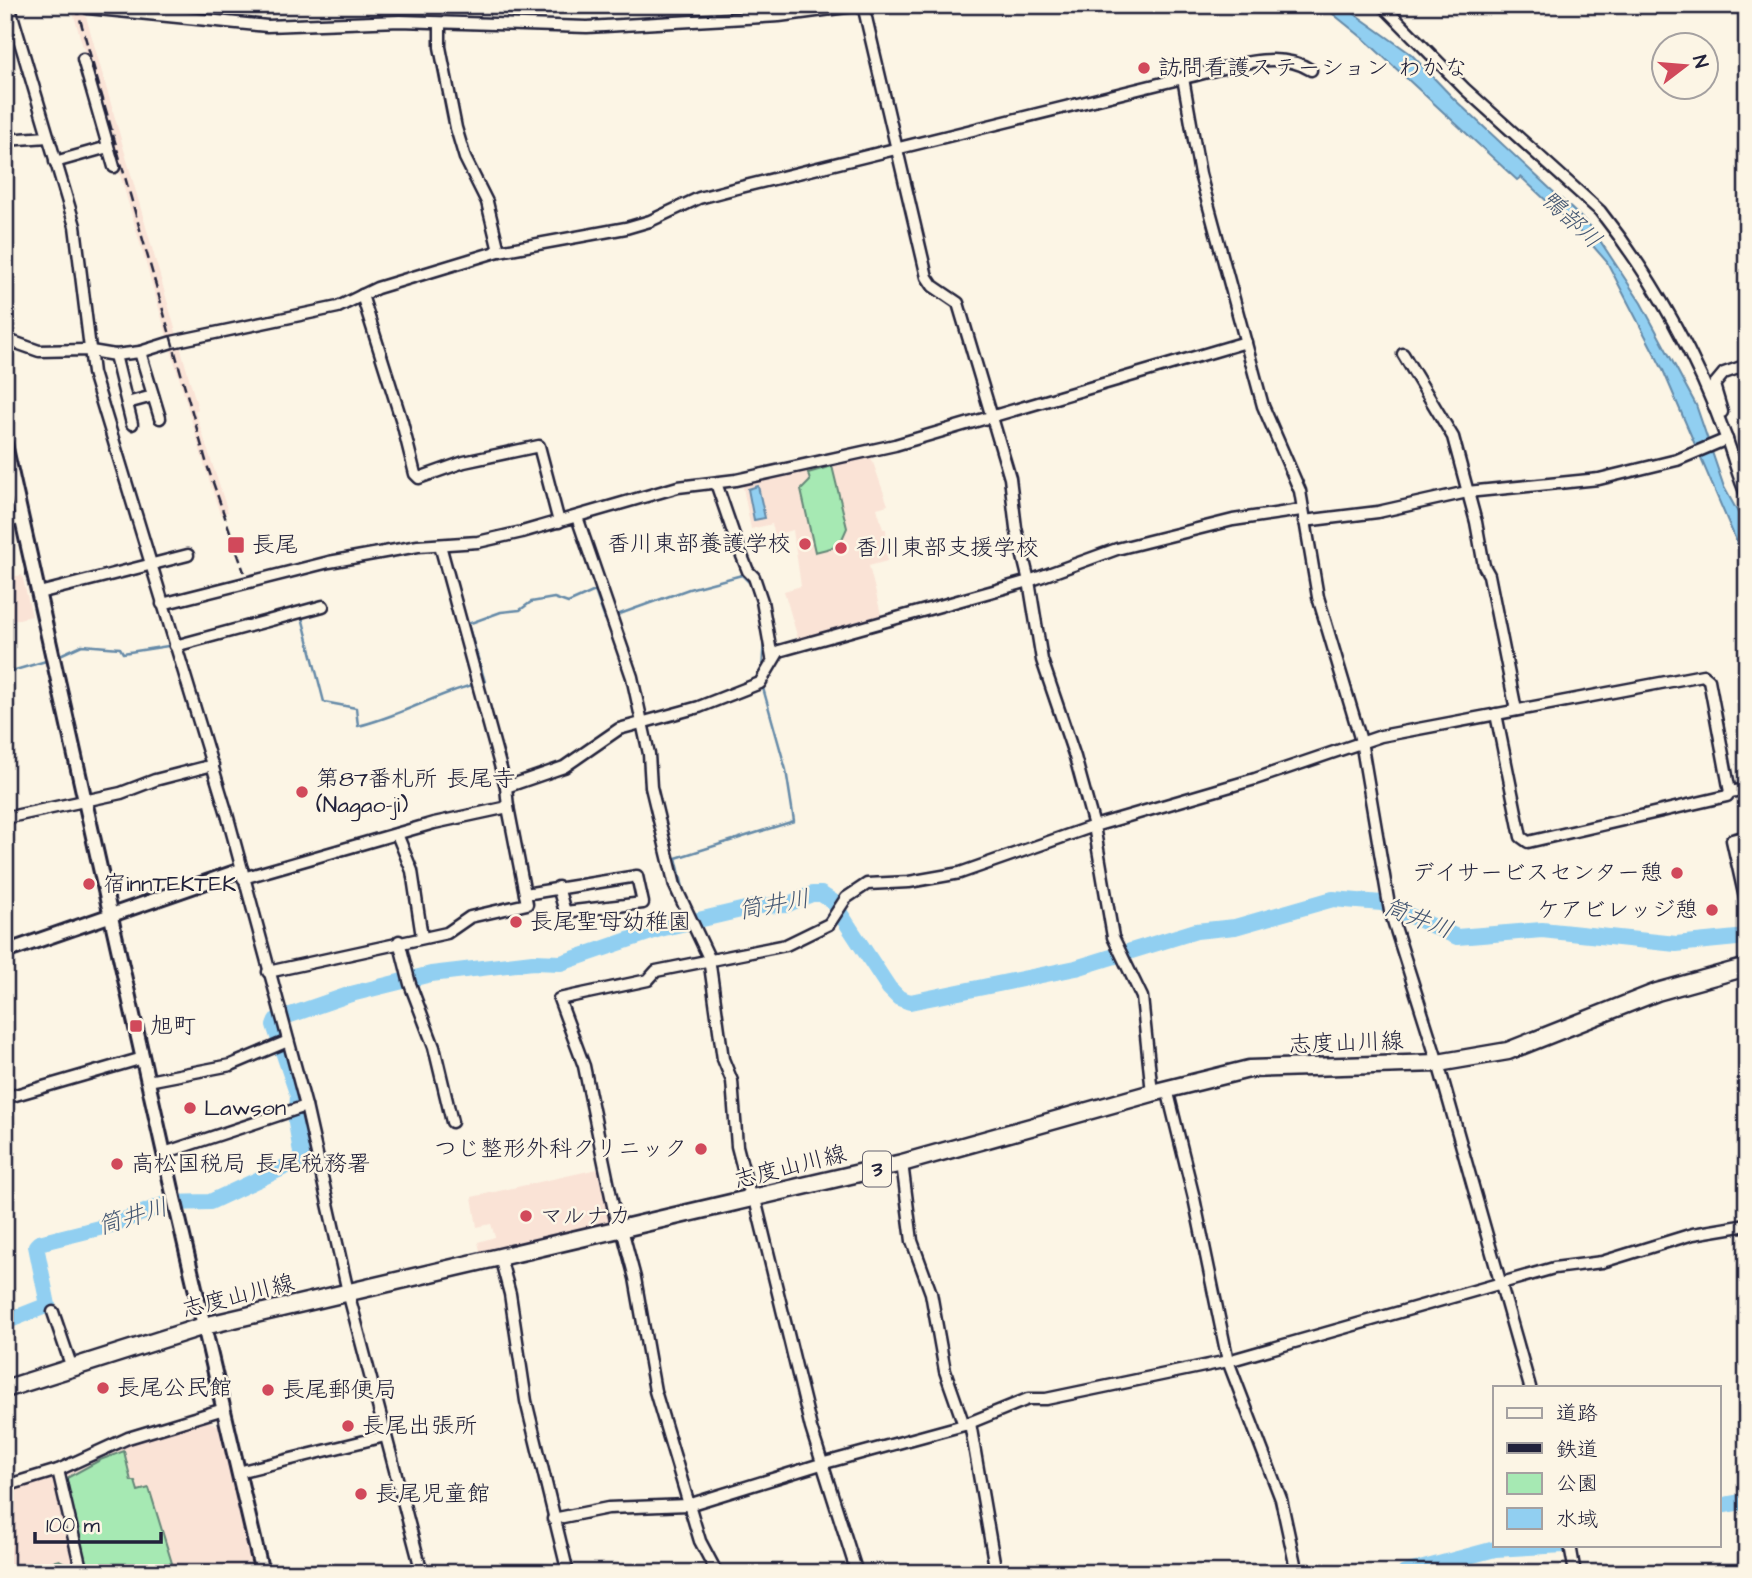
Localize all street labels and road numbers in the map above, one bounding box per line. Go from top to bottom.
street label: 志度山川線 [1288,1025,1404,1061]
street label: 志度山川線 [730,1138,850,1196]
road number: 3 [863,1152,891,1186]
street label: 志度山川線 [178,1267,298,1325]

